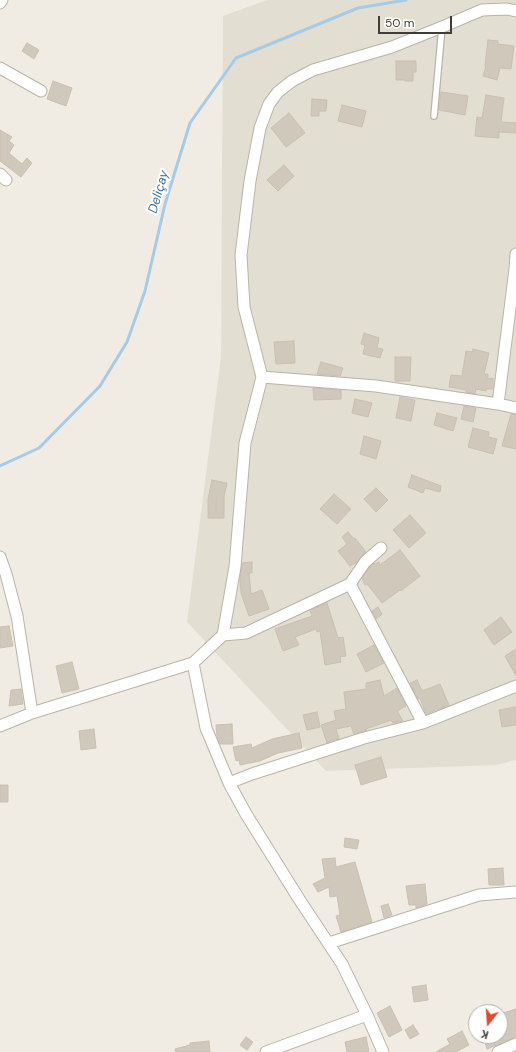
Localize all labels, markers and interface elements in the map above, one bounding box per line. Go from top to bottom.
scale bar [380,8,454,34]
text: 50 m [385,15,414,31]
water label: Deliçay [145,169,173,215]
north arrow [468,1004,508,1044]
text: K [479,1027,490,1042]

